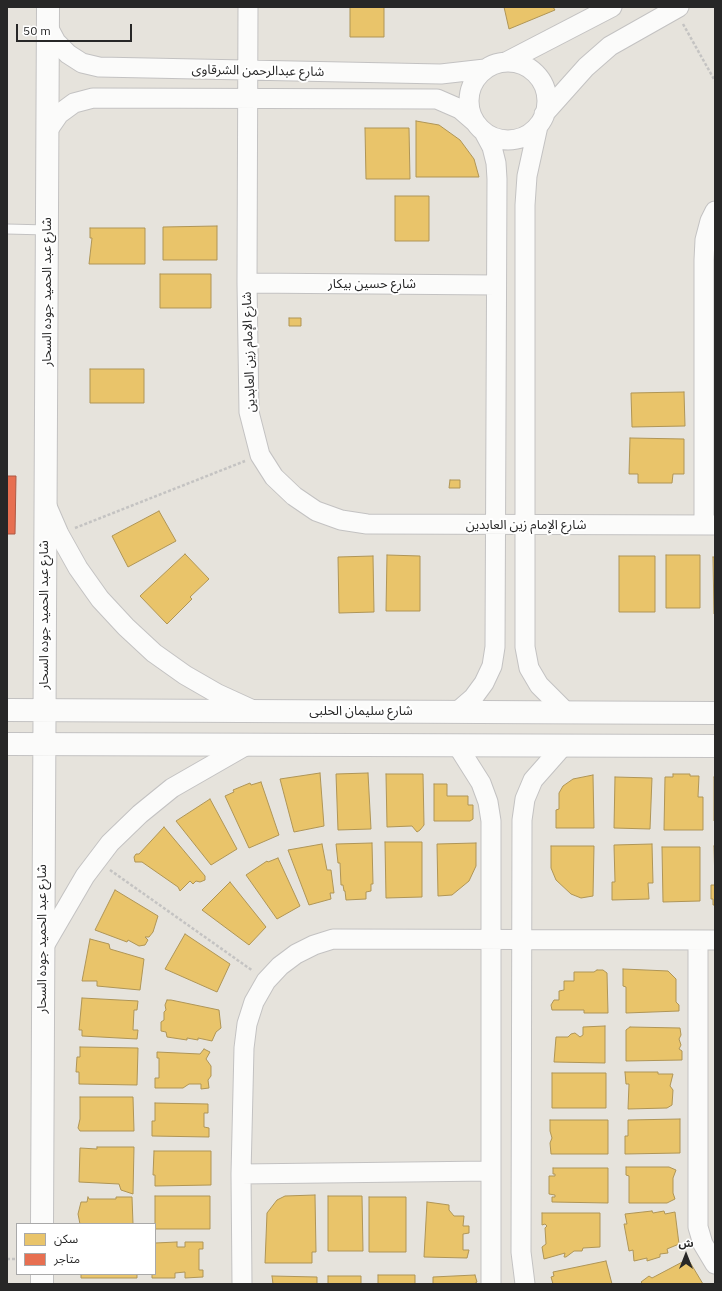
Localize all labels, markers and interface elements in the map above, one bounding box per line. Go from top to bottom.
scale bar [18,16,134,42]
text: 50 m [23,23,51,38]
street label: شارع عبدالرحمن الشرقاوى [192,62,324,80]
street label: شارع عبد الحميد جوده السحار [39,217,55,367]
street label: شارع حسين بيكار [328,276,416,292]
street label: شارع الإمام زين العابدين [239,291,259,413]
street label: شارع الإمام زين العابدين [466,517,586,533]
street label: شارع عبد الحميد جوده السحار [36,540,52,690]
street label: شارع سليمان الحلبى [309,703,413,719]
street label: شارع عبد الحميد جوده السحار [34,864,50,1014]
legend [16,1223,156,1275]
text: سكن [54,1231,78,1246]
north arrow [666,1235,706,1275]
text: ش [678,1236,694,1250]
text: متاجر [54,1251,80,1266]

